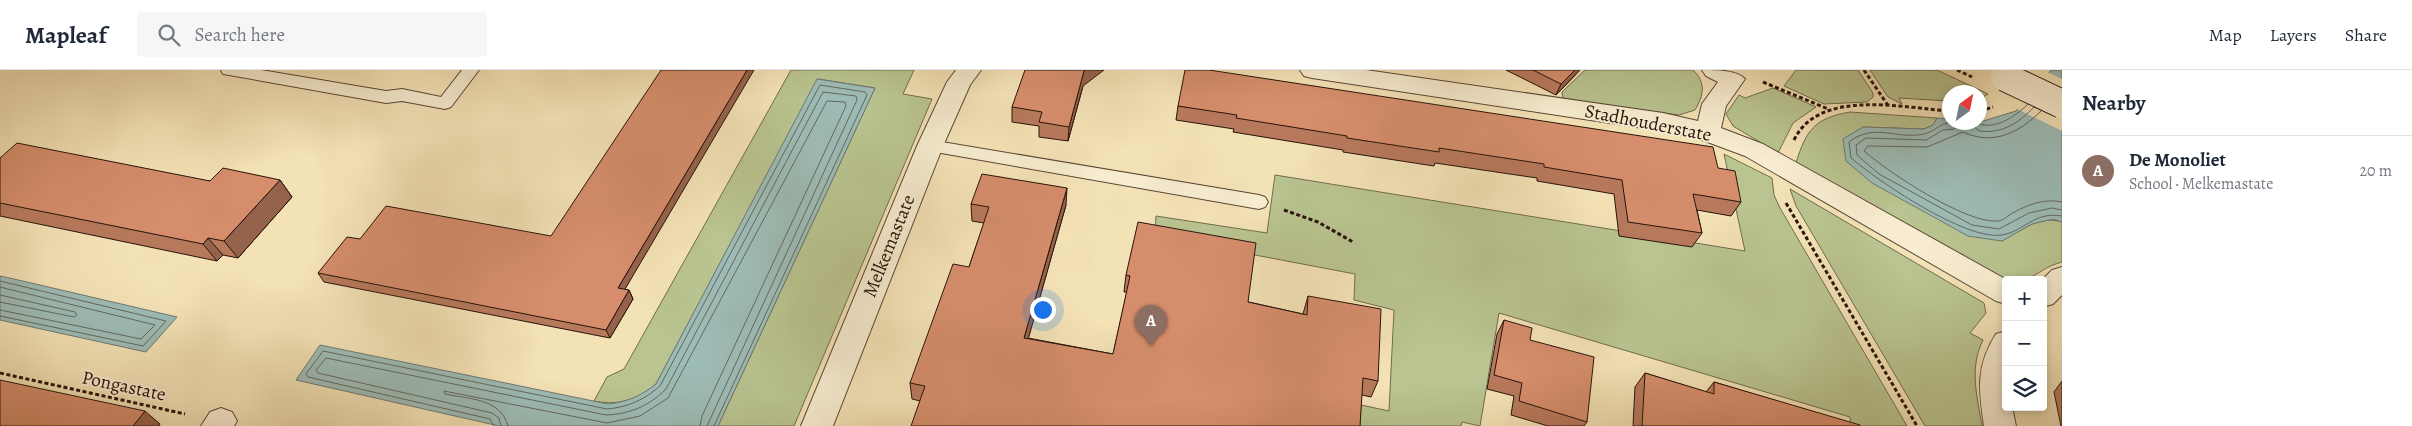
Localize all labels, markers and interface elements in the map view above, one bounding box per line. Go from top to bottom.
search box [137,12,487,57]
text: Mapleaf [25,19,107,51]
icon: search [155,21,183,49]
text: Search here [195,22,285,48]
text: Map [2209,23,2242,47]
text: Layers [2270,23,2317,47]
text: Share [2345,23,2387,47]
north arrow [1942,85,1987,130]
text: Nearby [2082,89,2145,117]
street label: Stadhouderstate [1582,98,1714,148]
text: De Monoliet [2129,147,2226,173]
text: A [2093,160,2103,182]
text: 20 m [2359,160,2392,182]
text: School · Melkemastate [2129,173,2273,195]
street label: Melkemastate [857,191,921,301]
map controls [2002,276,2047,411]
button: + [2002,276,2047,321]
your location [1030,297,1056,323]
pin: A [1135,305,1167,346]
button: − [2002,321,2047,366]
street label: Pongastate [80,364,168,408]
button: layers [2002,366,2047,411]

